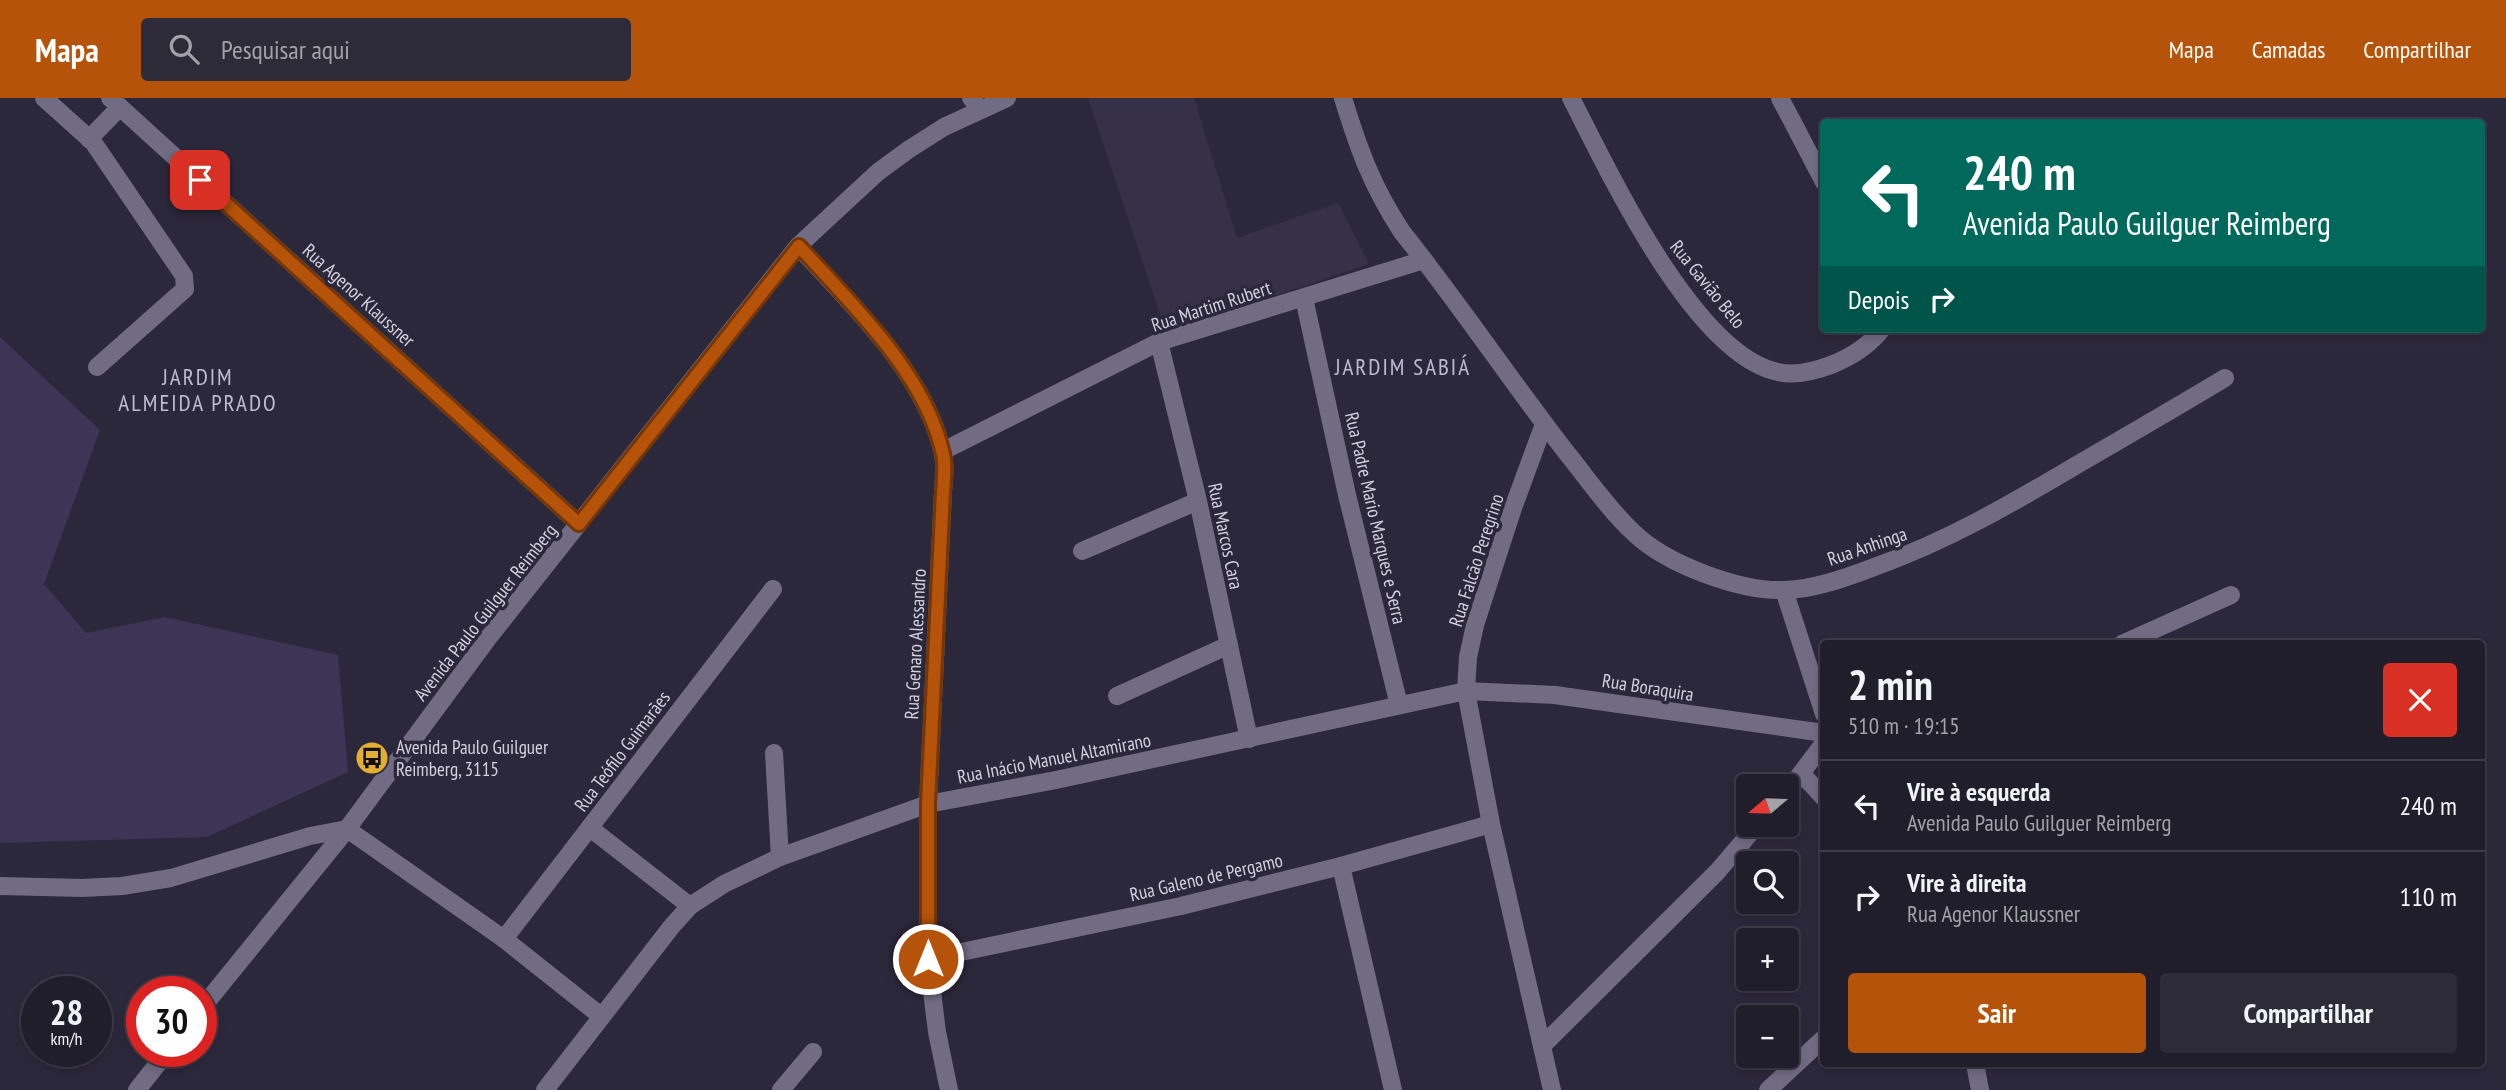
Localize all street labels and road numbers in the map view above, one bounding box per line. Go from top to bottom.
street label: Rua Gavião Belo [1665,235,1751,333]
street label: Rua Agenor Klaussner [298,238,421,352]
street label: Rua Martim Rubert [1148,275,1275,337]
street label: Rua Padre Mario Marques e Serra [1340,410,1412,626]
street label: Rua Marcos Cara [1203,481,1249,591]
street label: Rua Falcão Peregrino [1443,491,1509,629]
street label: Avenida Paulo Guilguer Reimberg [408,519,562,705]
street label: Rua Anhinga [1824,521,1910,571]
street label: Rua Genaro Alessandro [899,568,931,720]
street label: Rua Boraquira [1601,668,1695,706]
street label: Rua Teófilo Guimarães [569,686,675,816]
street label: Rua Inácio Manuel Altamirano [955,727,1153,789]
street label: Rua Galeno de Pergamo [1127,848,1285,906]

